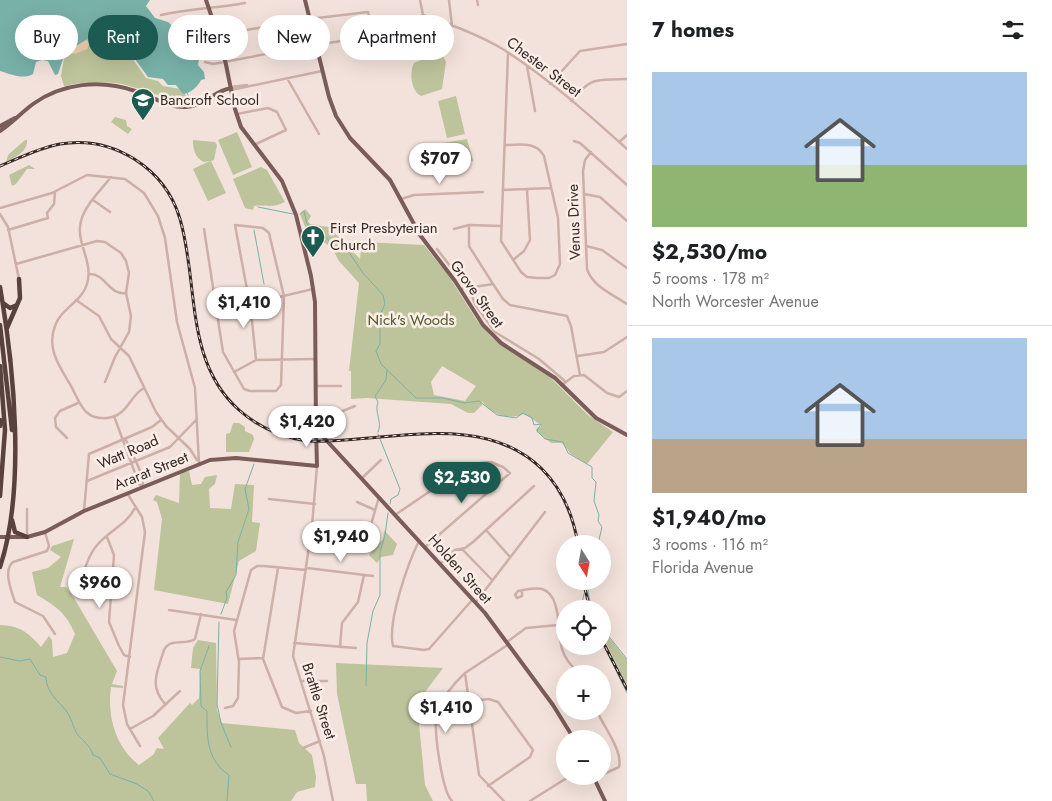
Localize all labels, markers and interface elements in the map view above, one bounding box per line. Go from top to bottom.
chip: Buy [15,15,78,60]
chip: Rent [88,15,158,60]
chip: Filters [168,15,248,60]
chip: New [258,15,330,60]
chip: Apartment [340,15,454,60]
text: 7 homes [652,15,734,45]
icon: filters [999,16,1027,44]
street label: Chester Street [502,32,586,103]
school or university icon: Bancroft School [130,87,156,121]
place label: Bancroft School [160,89,259,111]
icon: home [795,105,885,195]
pin: $707 [410,142,470,185]
text: $707 [420,147,460,170]
street label: Venus Drive [562,183,586,260]
place label: First Presbyterian Church [330,217,438,256]
church icon: First Presbyterian Church [300,224,326,258]
text: $2,530/mo [652,237,767,267]
street label: Grove Street [445,256,509,333]
text: 5 rooms · 178 m² [652,267,769,290]
pin: $1,410 [203,286,285,329]
text: North Worcester Avenue [652,290,819,313]
text: $1,410 [217,291,271,314]
park label: Nick's Woods [367,309,455,331]
icon: home [795,370,885,460]
pin: $1,420 [266,406,348,448]
text: $1,420 [279,410,335,433]
street label: Watt Road [94,429,162,475]
street label: Ararat Street [110,446,192,496]
pin: $2,530 [421,462,503,504]
text: $2,530 [434,466,490,489]
text: $1,940/mo [652,503,766,533]
pin: $1,940 [300,520,382,563]
text: $1,940 [313,525,369,548]
street label: Holden Street [423,529,497,609]
text: 3 rooms · 116 m² [652,533,768,556]
north arrow [556,535,611,590]
map controls [556,535,611,785]
text: Florida Avenue [652,556,754,579]
pin: $960 [70,566,130,609]
text: $960 [79,571,121,594]
button: locate [556,600,611,655]
street label: Brattle Street [296,660,342,743]
button: + [556,665,611,720]
pin: $1,410 [405,692,487,734]
text: $1,410 [419,696,473,719]
button: − [556,730,611,785]

